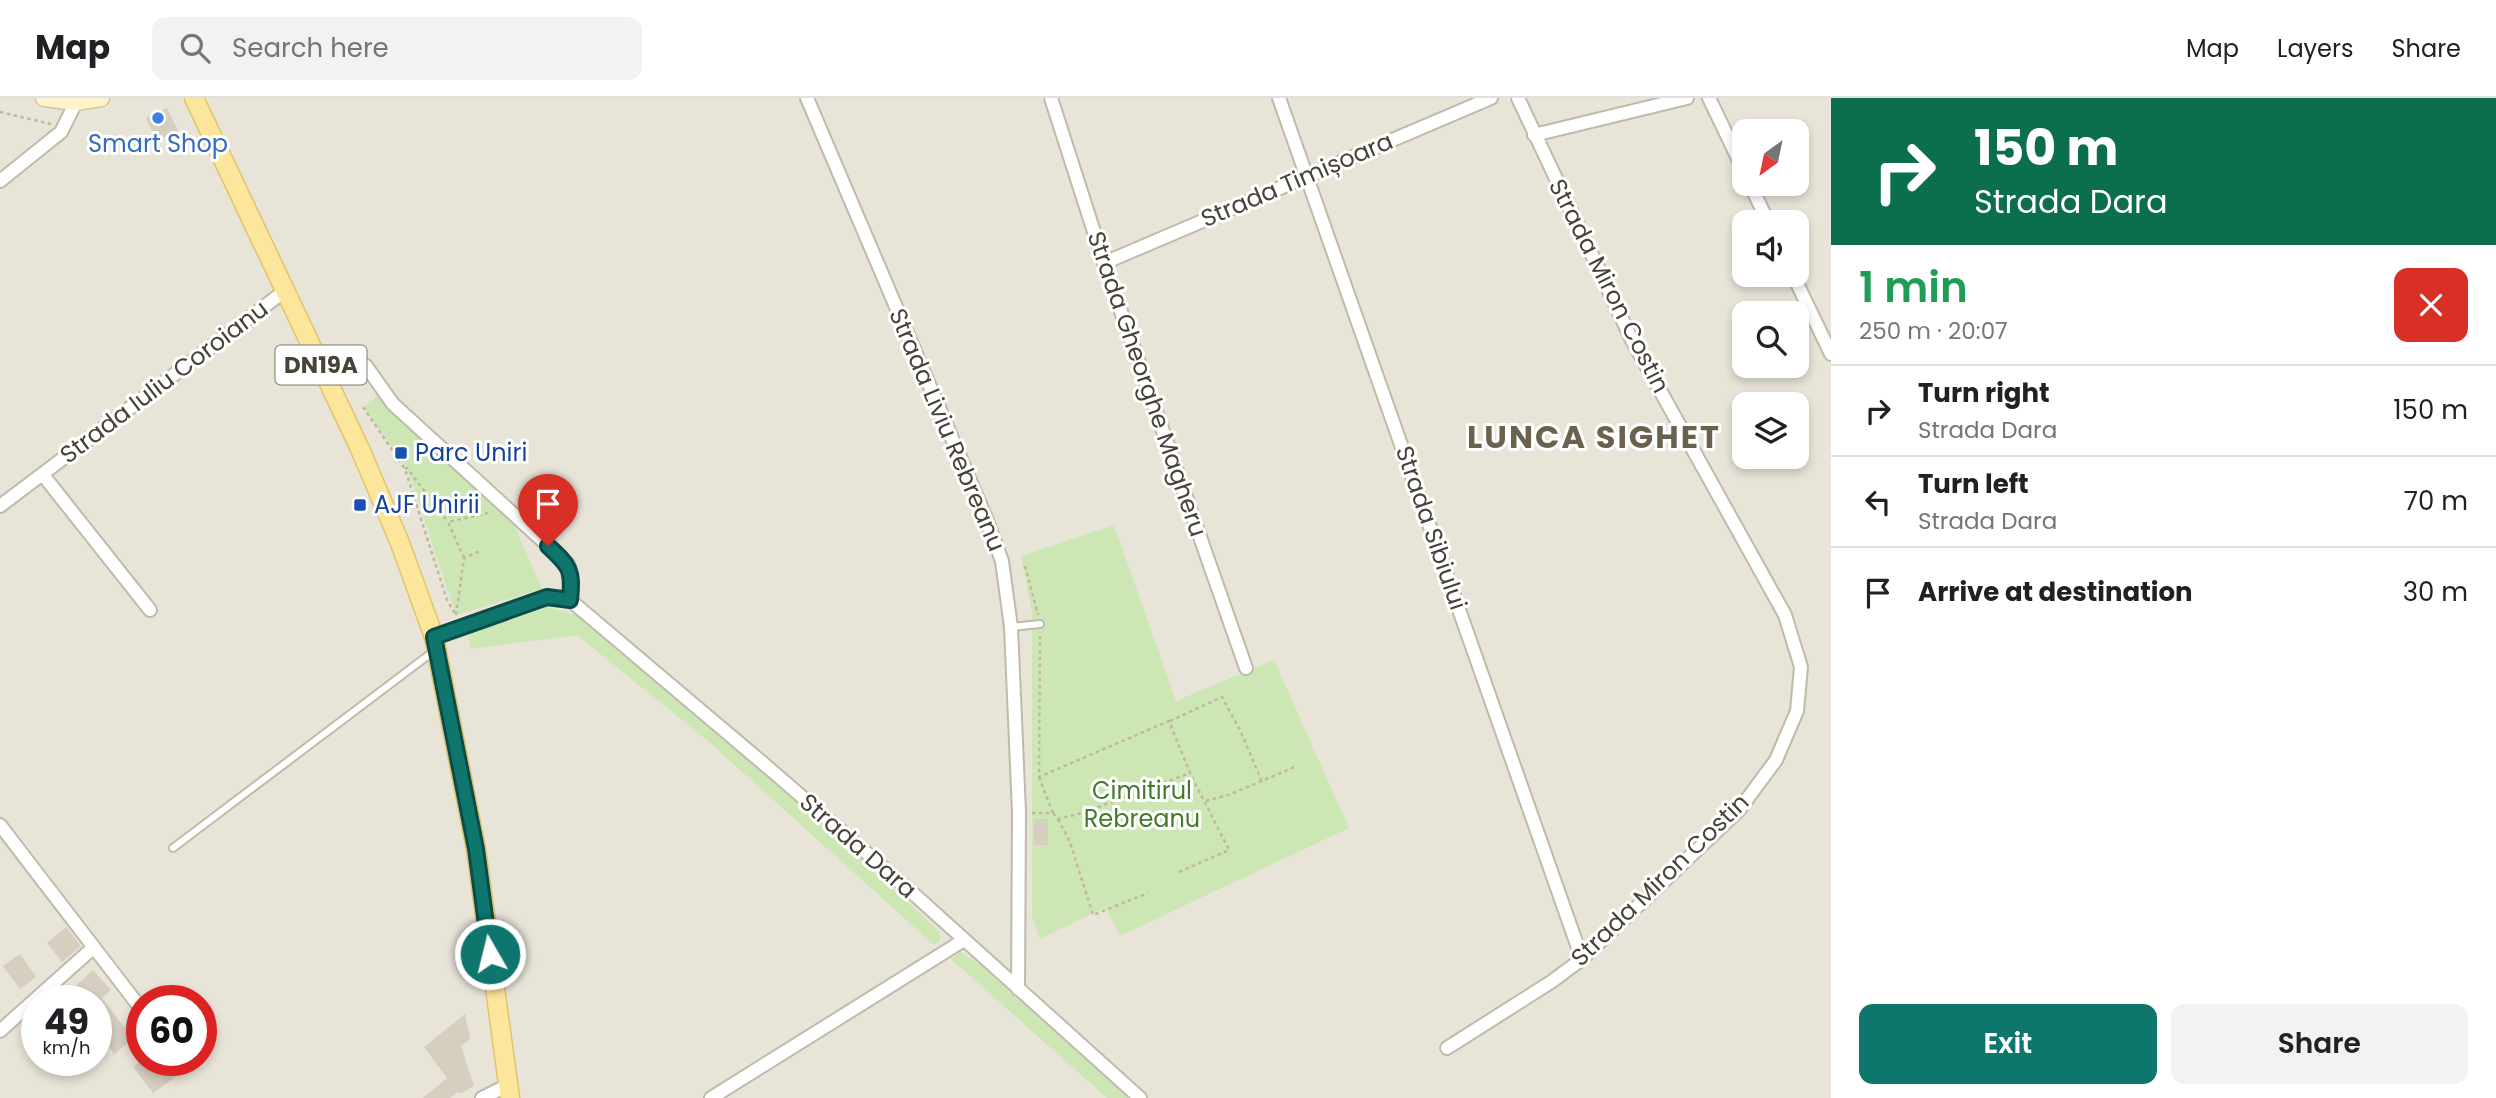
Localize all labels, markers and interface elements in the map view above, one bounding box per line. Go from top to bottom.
search box [152,17,642,80]
text: Map [35,24,110,71]
icon: search [176,29,214,67]
text: Search here [232,30,389,66]
text: Map [2186,32,2239,65]
text: Layers [2277,32,2353,65]
text: Share [2391,32,2461,65]
marker: Smart Shop [150,110,166,126]
text: 150 m [1974,114,2119,182]
north arrow [1732,119,1810,196]
map controls [1732,119,1809,469]
street label: Strada Timișoara [1196,124,1398,235]
icon: right [1859,126,1950,217]
place label: Smart Shop [88,127,228,160]
street label: Strada Miron Costin [1541,173,1678,398]
text: Strada Dara [1974,179,2168,224]
button: sound [1732,210,1809,287]
street label: Strada Gheorghe Magheru [1080,227,1215,541]
text: 1 min [1859,258,1968,317]
button: close [2394,268,2468,342]
street label: Strada Iuliu Coroianu [53,292,275,471]
button: search [1732,301,1809,378]
street label: Strada Liviu Rebreanu [881,303,1014,556]
text: 250 m · 20:07 [1859,315,2008,347]
road number: DN19A [276,346,366,384]
text: Turn right [1918,375,2050,411]
button: layers [1732,392,1809,469]
icon: right [1859,392,1897,430]
text: 150 m [2393,392,2468,428]
district label: LUNCA SIGHET [1467,414,1721,459]
text: Strada Dara [1918,414,2057,446]
place label: Parc Uniri [415,436,527,469]
street label: Strada Sibiului [1388,441,1475,614]
marker: Parc Uniri [393,445,409,461]
text: Turn left [1918,466,2029,502]
pin [518,474,578,546]
icon: left [1859,483,1897,521]
text: 70 m [2404,483,2468,519]
icon: arrive [529,485,567,523]
place label: AJF Unirii [374,488,480,521]
marker: AJF Unirii [352,497,368,513]
text: Strada Dara [1918,505,2057,537]
icon: arrive [1859,574,1897,612]
text: Arrive at destination [1918,574,2193,610]
text: 30 m [2403,574,2468,610]
park label: Cimitirul Rebreanu [1084,774,1200,835]
street label: Strada Dara [793,786,924,906]
street label: Strada Miron Costin [1563,786,1756,973]
position arrow [453,917,527,991]
speed limit sign: 60 [126,985,217,1076]
text: 49 [44,997,89,1046]
button: Exit [1859,1004,2157,1084]
button: Share [2171,1004,2468,1084]
text: km/h [43,1035,90,1060]

